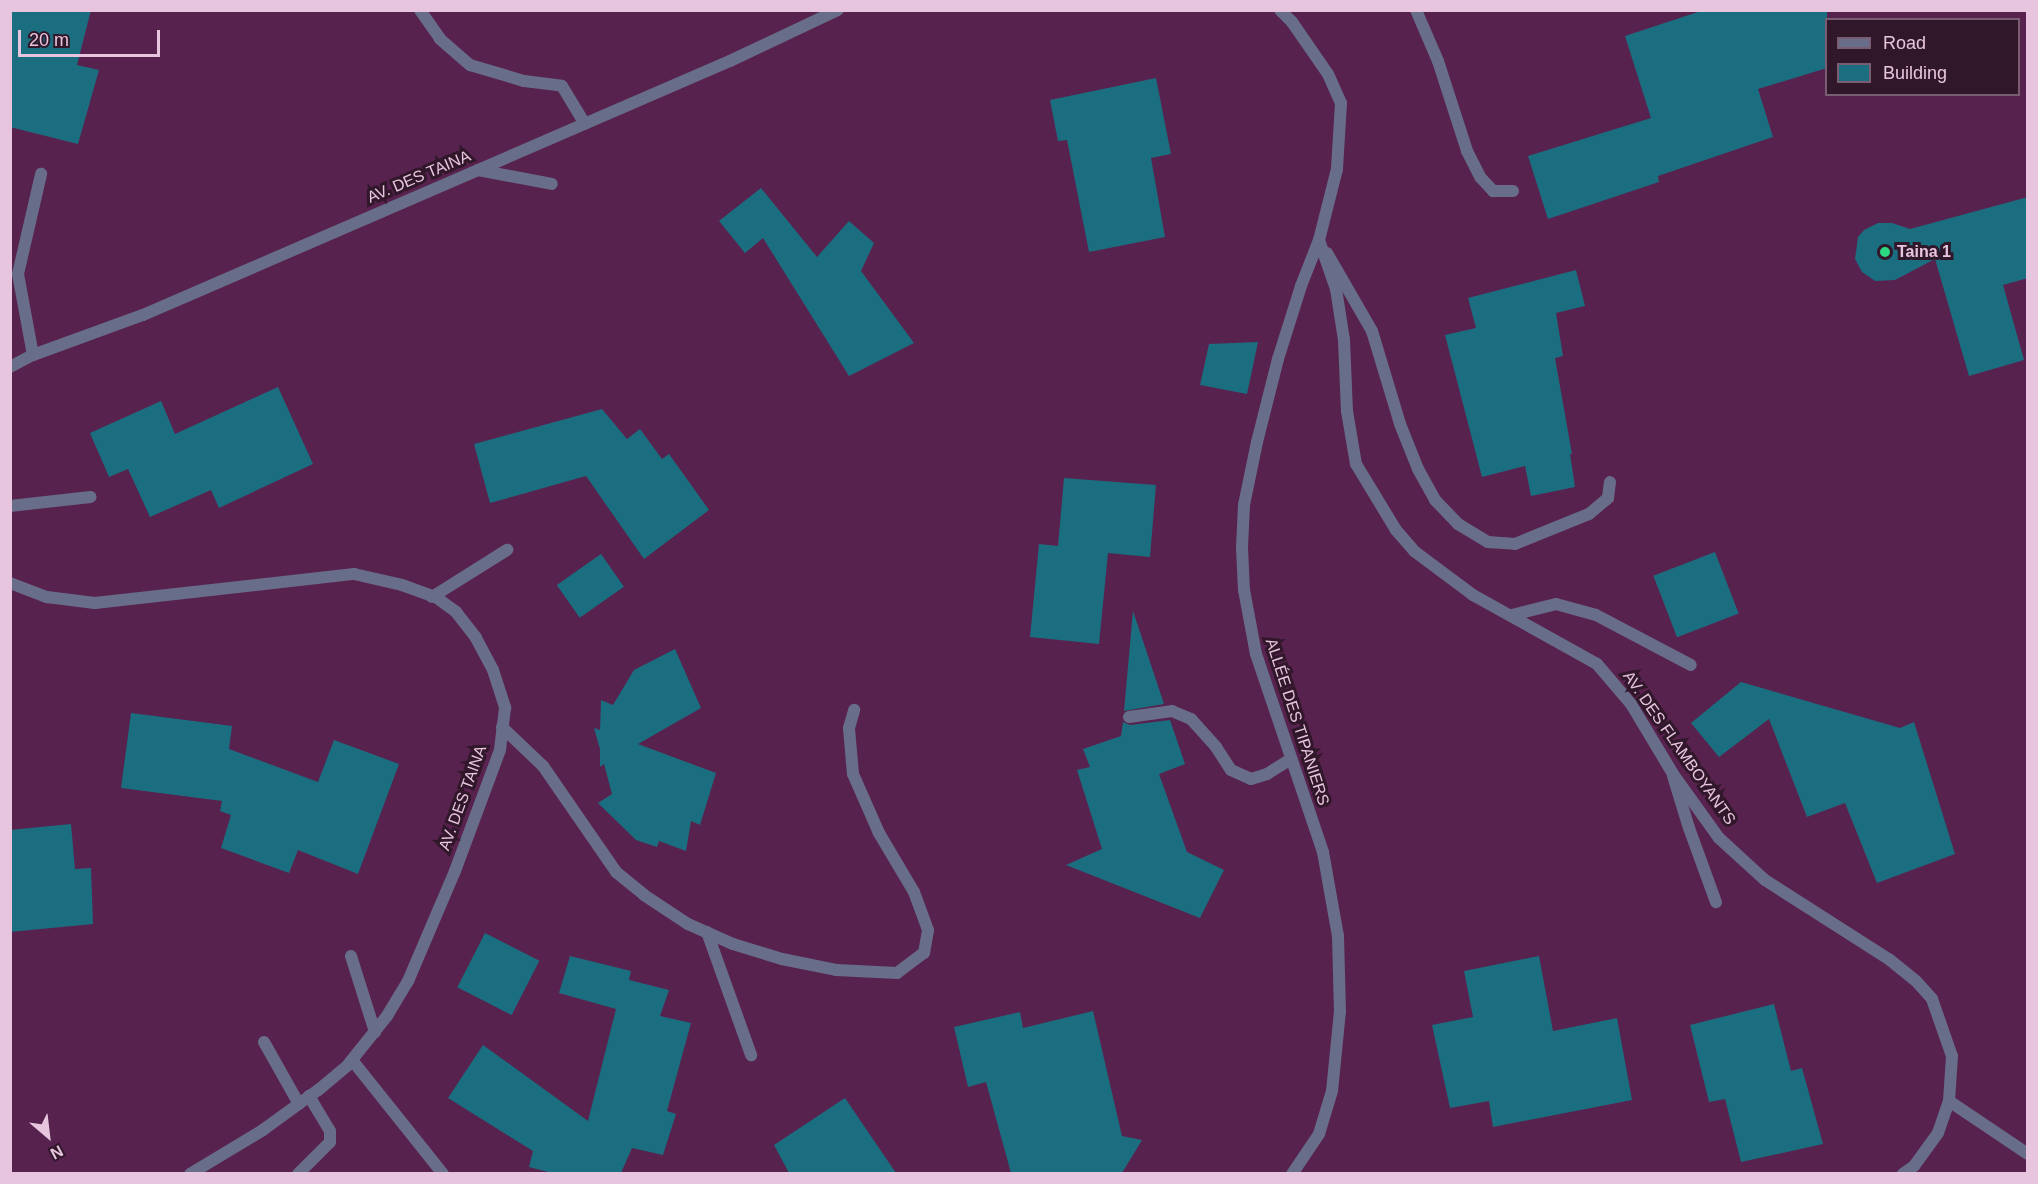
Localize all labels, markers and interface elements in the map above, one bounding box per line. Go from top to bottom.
scale bar [21,18,164,56]
legend [1825,18,2020,96]
text: 20 m [29,30,69,50]
text: Road [1883,33,1926,53]
text: Building [1883,63,1947,83]
street label: AV. DES TAINA [364,147,474,207]
place label: Taina 1 [1897,242,1951,262]
marker: Taina 1 [1878,245,1892,259]
street label: ALLÉE DES TIPANIERS [1261,636,1333,808]
street label: AV. DES FLAMBOYANTS [1619,668,1739,828]
street label: AV. DES TAINA [435,743,491,853]
north arrow [18,1106,78,1166]
text: N [48,1142,66,1163]

